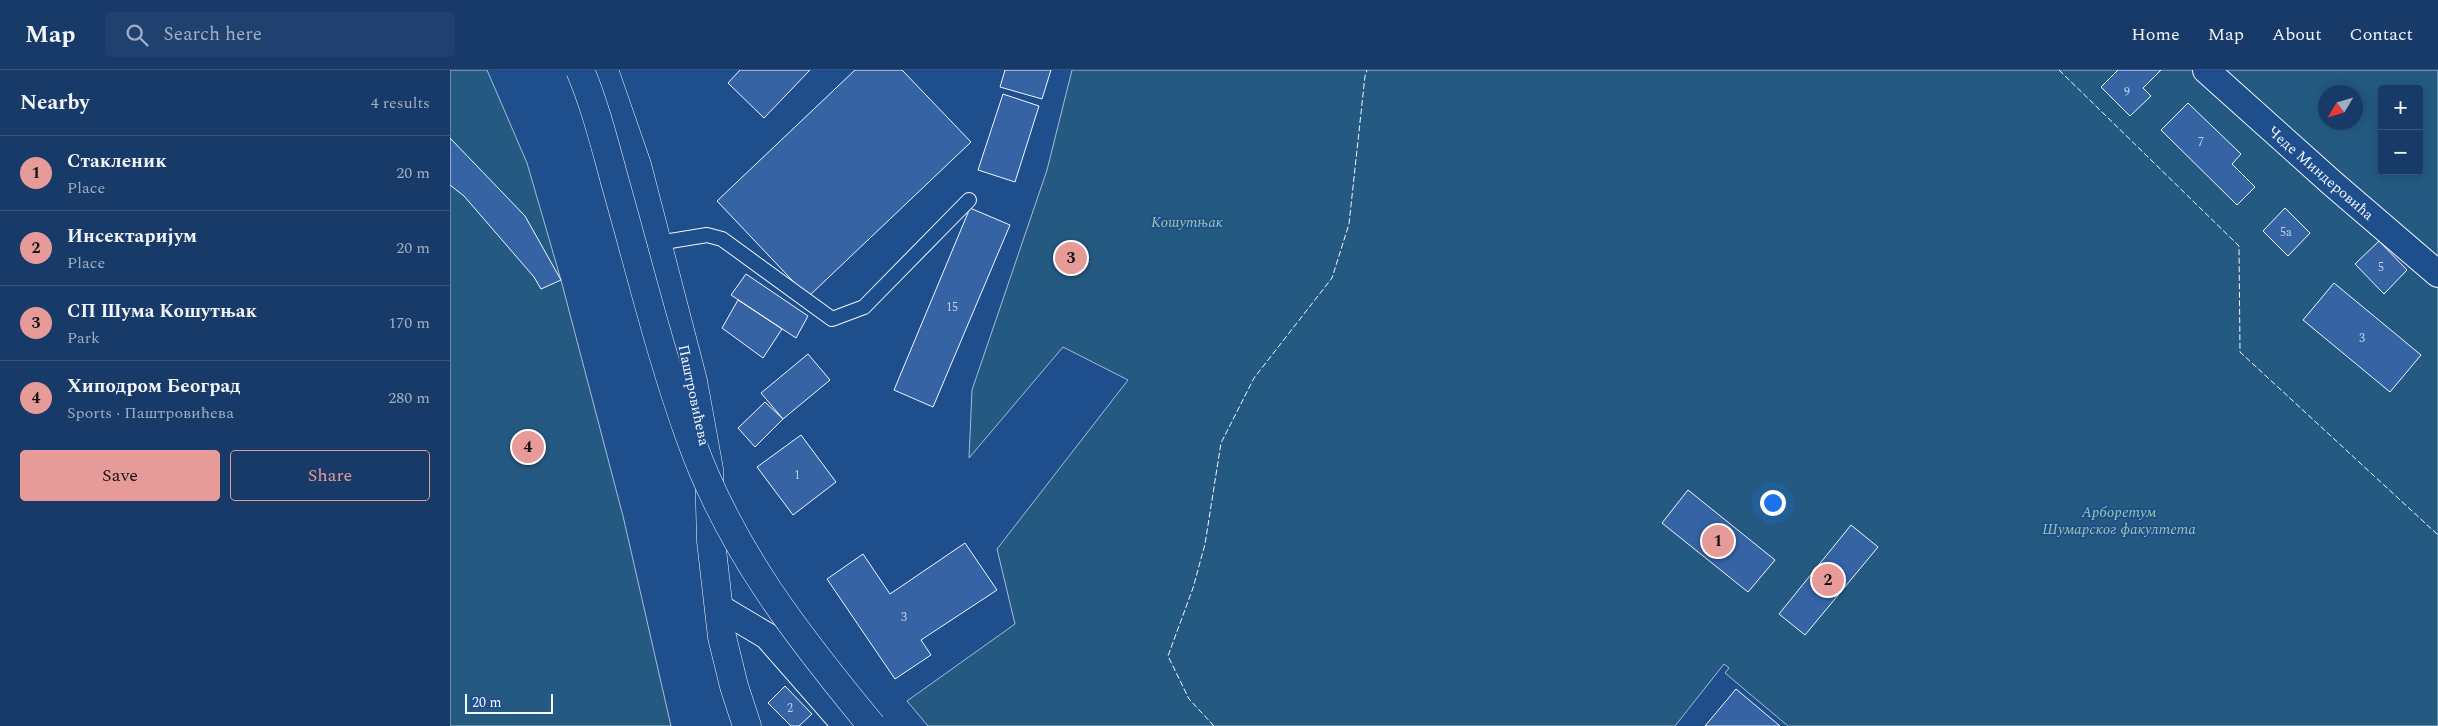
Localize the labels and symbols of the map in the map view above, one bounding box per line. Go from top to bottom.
house number: 9 [2124,83,2130,102]
north arrow [2318,85,2363,130]
street label: Чеде Миндеровића [2263,121,2379,226]
house number: 7 [2198,133,2204,152]
park label: Кошутњак [1151,211,1223,234]
house number: 5a [2280,223,2292,242]
pin: 3 [1055,239,1087,277]
house number: 5 [2378,258,2384,277]
house number: 15 [946,298,958,317]
house number: 3 [2359,329,2365,348]
street label: Паштровићева [672,342,716,448]
pin: 4 [512,428,544,466]
house number: 1 [794,466,800,485]
your location [1760,490,1786,516]
park label: Арборетум Шумарског факултета [2042,501,2196,541]
pin: 1 [1702,522,1734,560]
pin: 2 [1812,561,1844,599]
house number: 3 [901,608,907,627]
scale bar [465,691,552,714]
house number: 2 [787,699,793,718]

